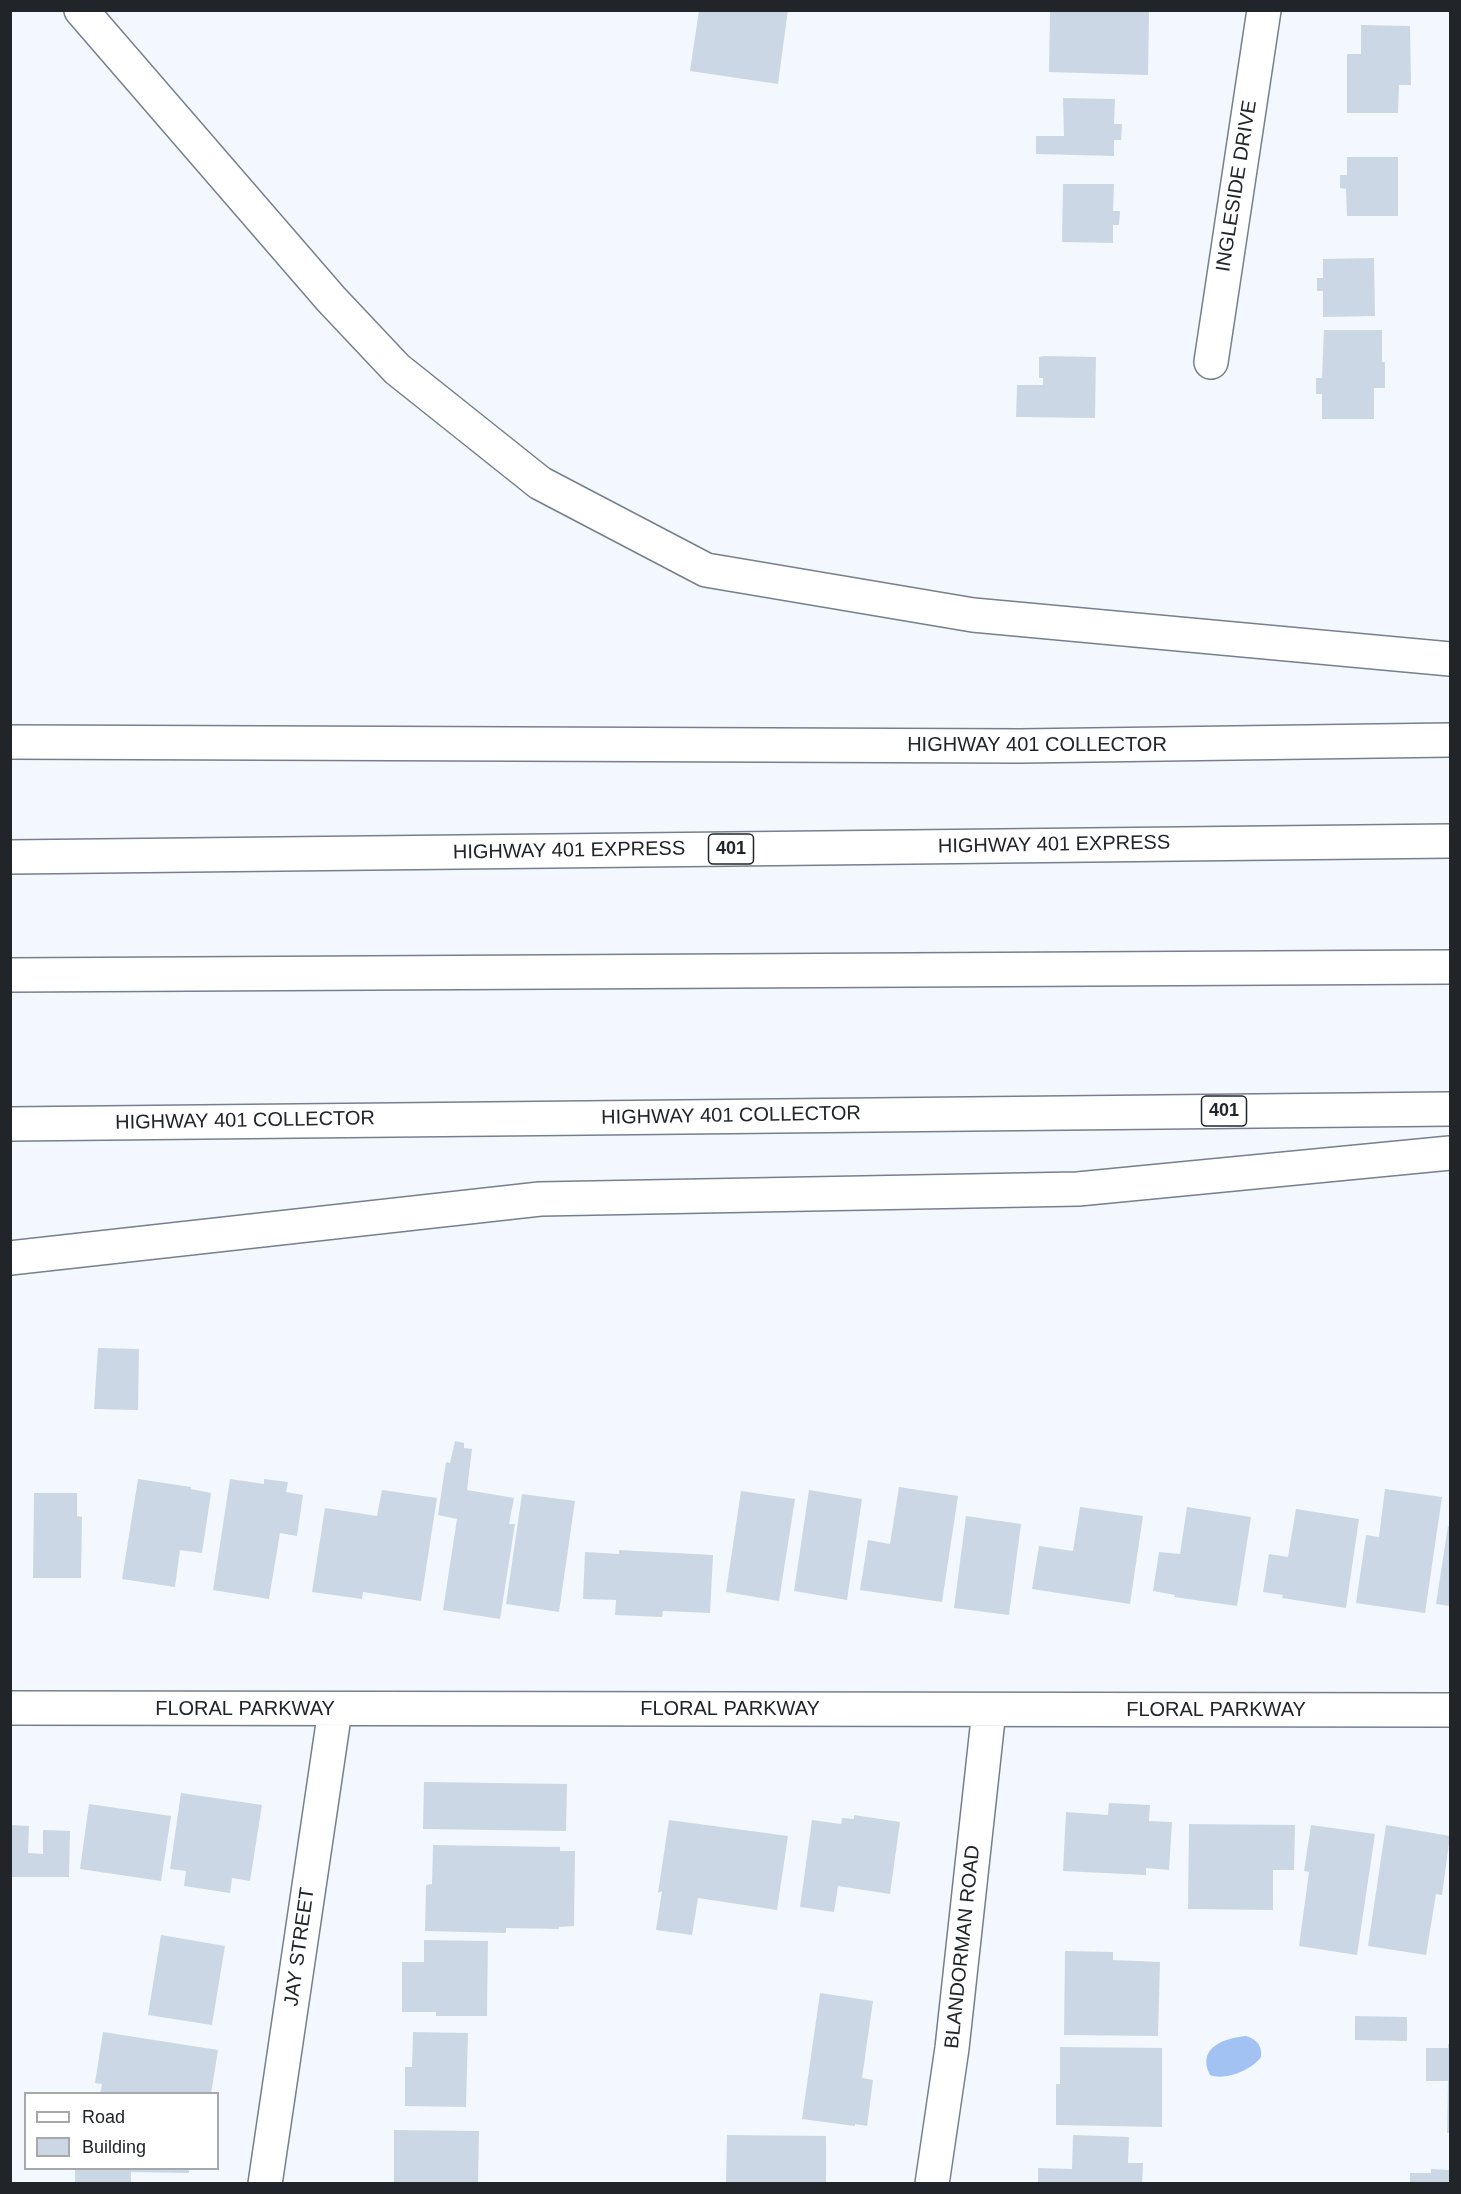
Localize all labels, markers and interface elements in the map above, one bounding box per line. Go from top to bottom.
street label: INGLESIDE DRIVE [1212,99,1262,273]
street label: HIGHWAY 401 COLLECTOR [907,733,1167,757]
street label: HIGHWAY 401 EXPRESS [938,831,1170,859]
road number: 401 [708,834,754,864]
street label: HIGHWAY 401 EXPRESS [453,837,685,865]
road number: 401 [1202,1096,1246,1126]
street label: HIGHWAY 401 COLLECTOR [601,1102,861,1130]
street label: HIGHWAY 401 COLLECTOR [115,1107,375,1135]
street label: FLORAL PARKWAY [155,1697,335,1721]
street label: FLORAL PARKWAY [640,1697,820,1721]
street label: FLORAL PARKWAY [1126,1698,1306,1722]
street label: BLANDORMAN ROAD [940,1844,986,2050]
street label: JAY STREET [280,1886,320,2008]
legend [24,2092,219,2170]
text: Road [82,2107,125,2127]
text: Building [82,2137,146,2157]

